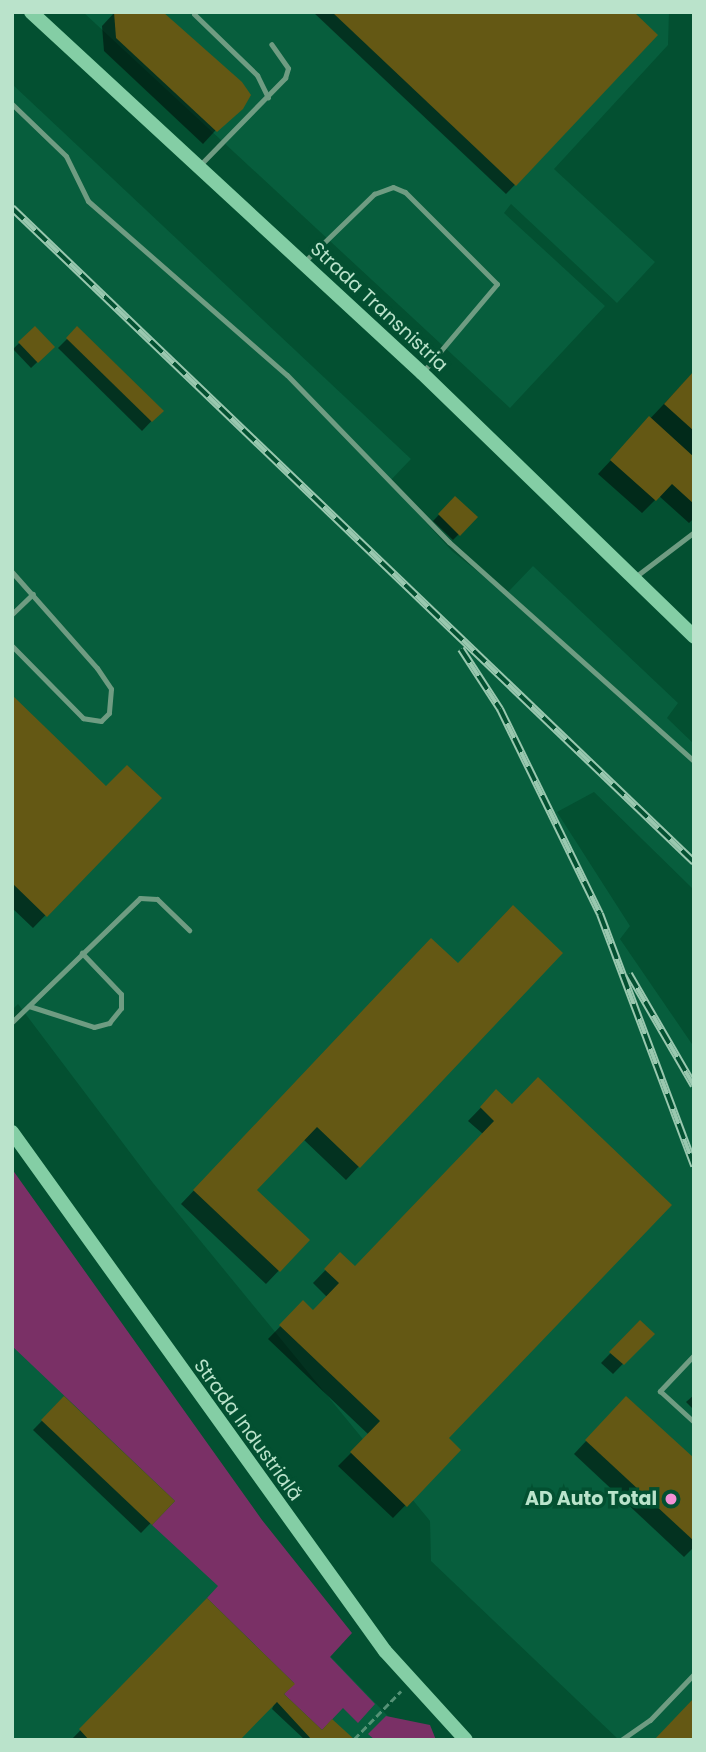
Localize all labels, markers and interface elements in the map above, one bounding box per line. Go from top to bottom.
street label: Strada Transnistria [306,238,452,376]
street label: Strada Industrială [189,1355,307,1505]
place label: AD Auto Total [525,1488,657,1510]
marker: AD Auto Total [663,1491,679,1507]

